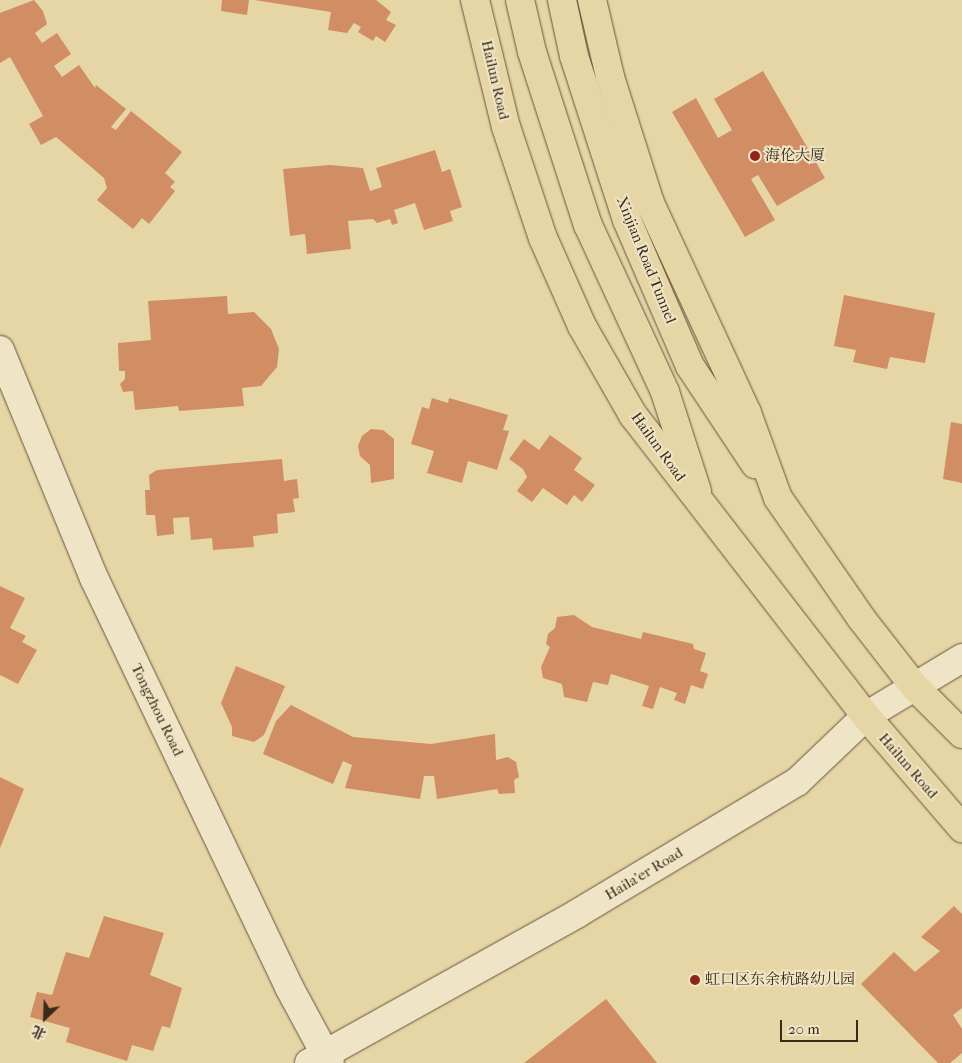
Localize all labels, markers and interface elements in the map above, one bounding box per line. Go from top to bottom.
street label: Hailun Road [477,38,513,122]
place label: 海伦大厦 [765,147,825,165]
marker: 海伦大厦 [749,150,761,162]
street label: Xinjian Road Tunnel [612,194,680,326]
street label: Hailun Road [627,409,689,485]
street label: Tongzhou Road [127,661,187,759]
street label: Hailun Road [875,729,941,803]
street label: Haila'er Road [602,844,686,904]
place label: 虹口区东余杭路幼儿园 [705,971,855,989]
marker: 虹口区东余杭路幼儿园 [689,974,701,986]
north arrow [20,993,70,1043]
scale bar [782,1010,860,1042]
text: 20 m [788,1020,820,1038]
text: 北 [29,1022,49,1043]

